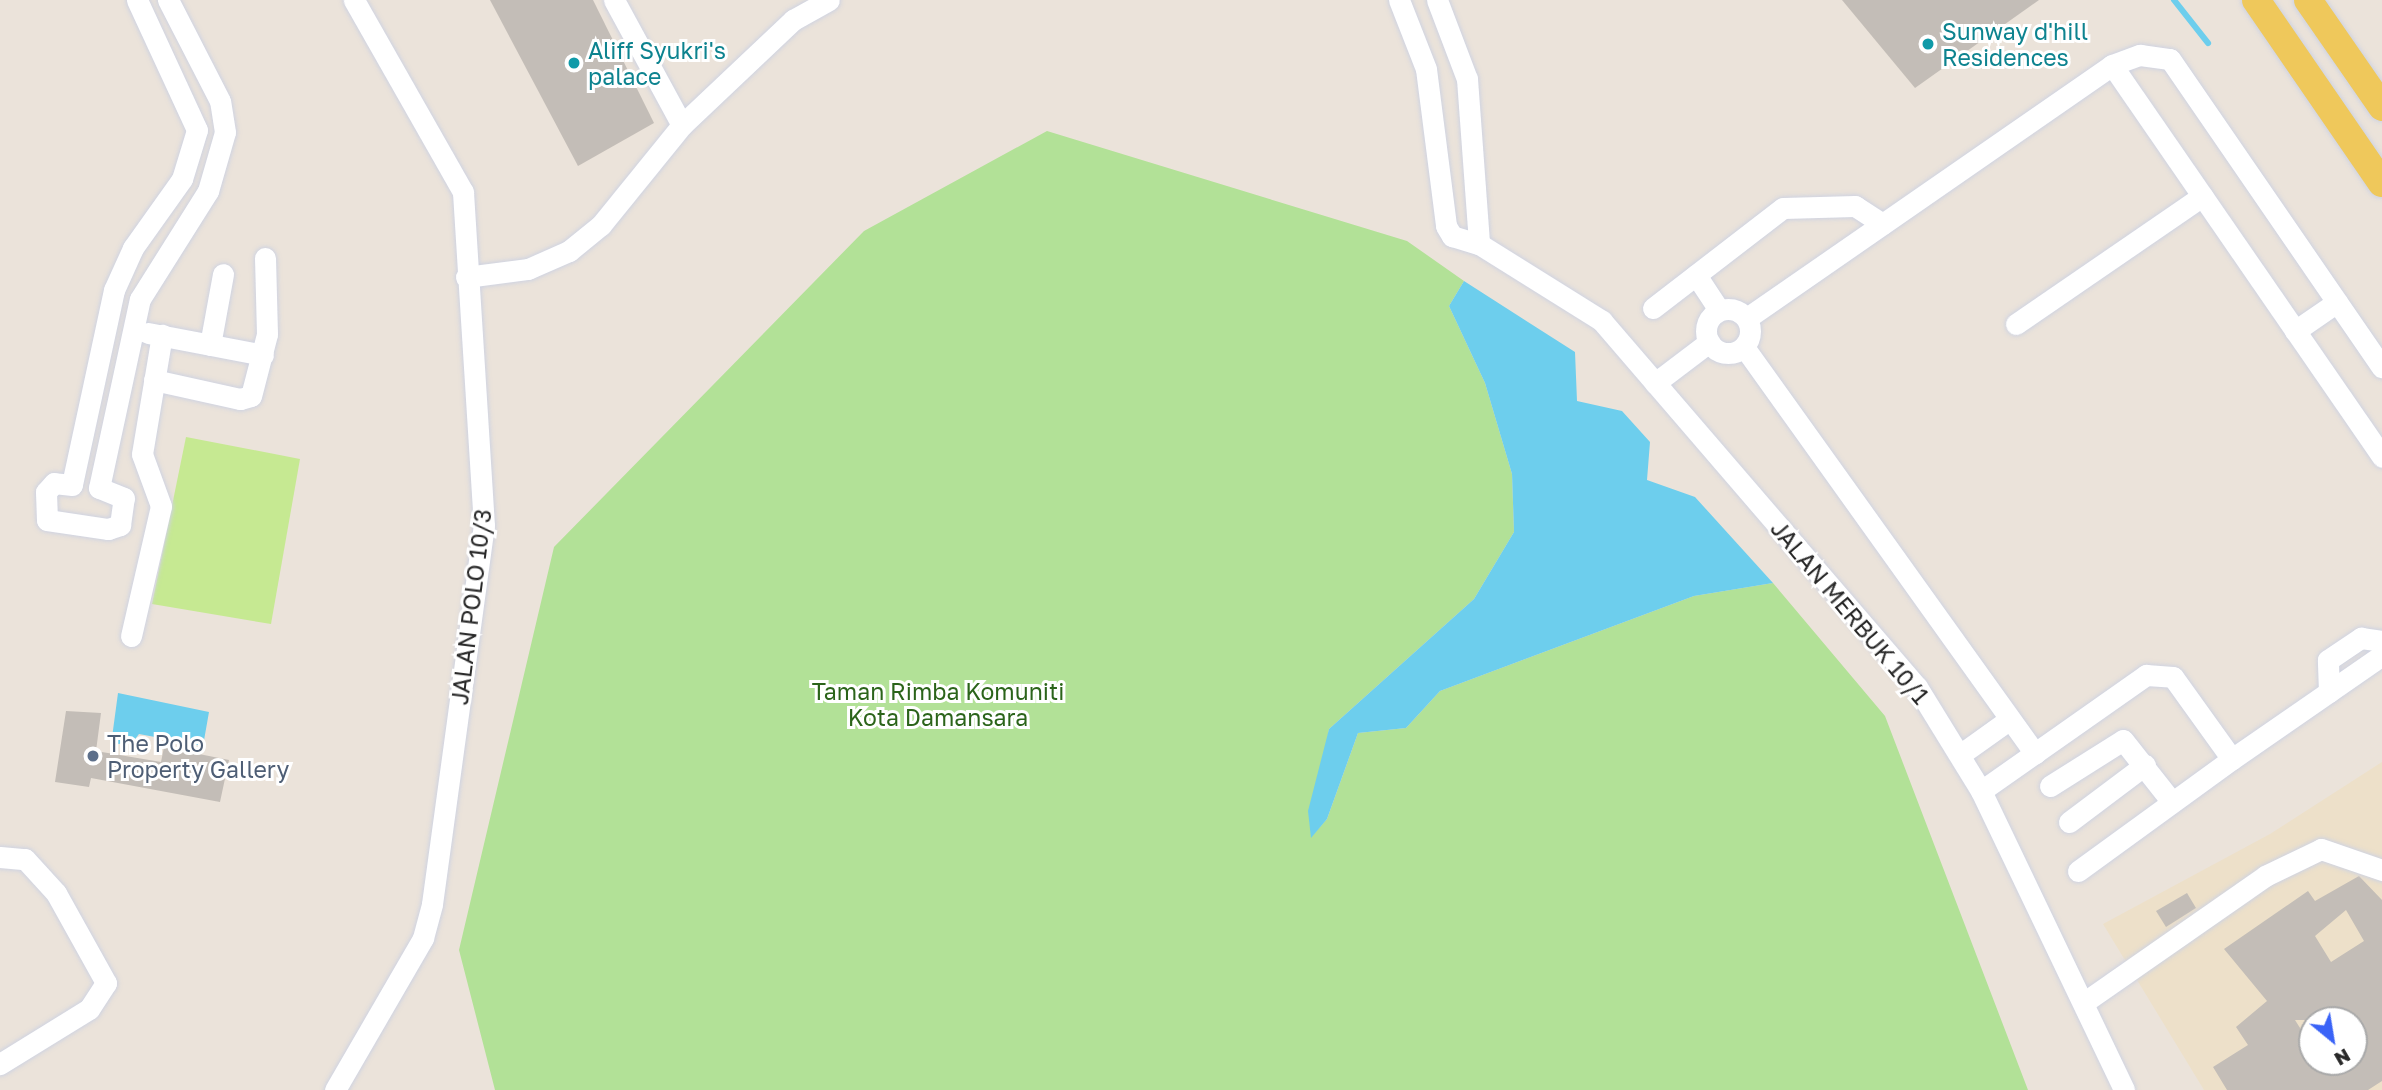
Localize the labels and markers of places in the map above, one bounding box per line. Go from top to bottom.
place label: Sunway d'hill Residences [1942,17,2088,71]
place label: Aliff Syukri's palace [588,36,726,90]
marker: Sunway d'hill Residences [1920,36,1936,52]
marker: Aliff Syukri's palace [566,55,582,71]
place label: The Polo Property Gallery [107,729,289,783]
marker: The Polo Property Gallery [85,748,101,764]

